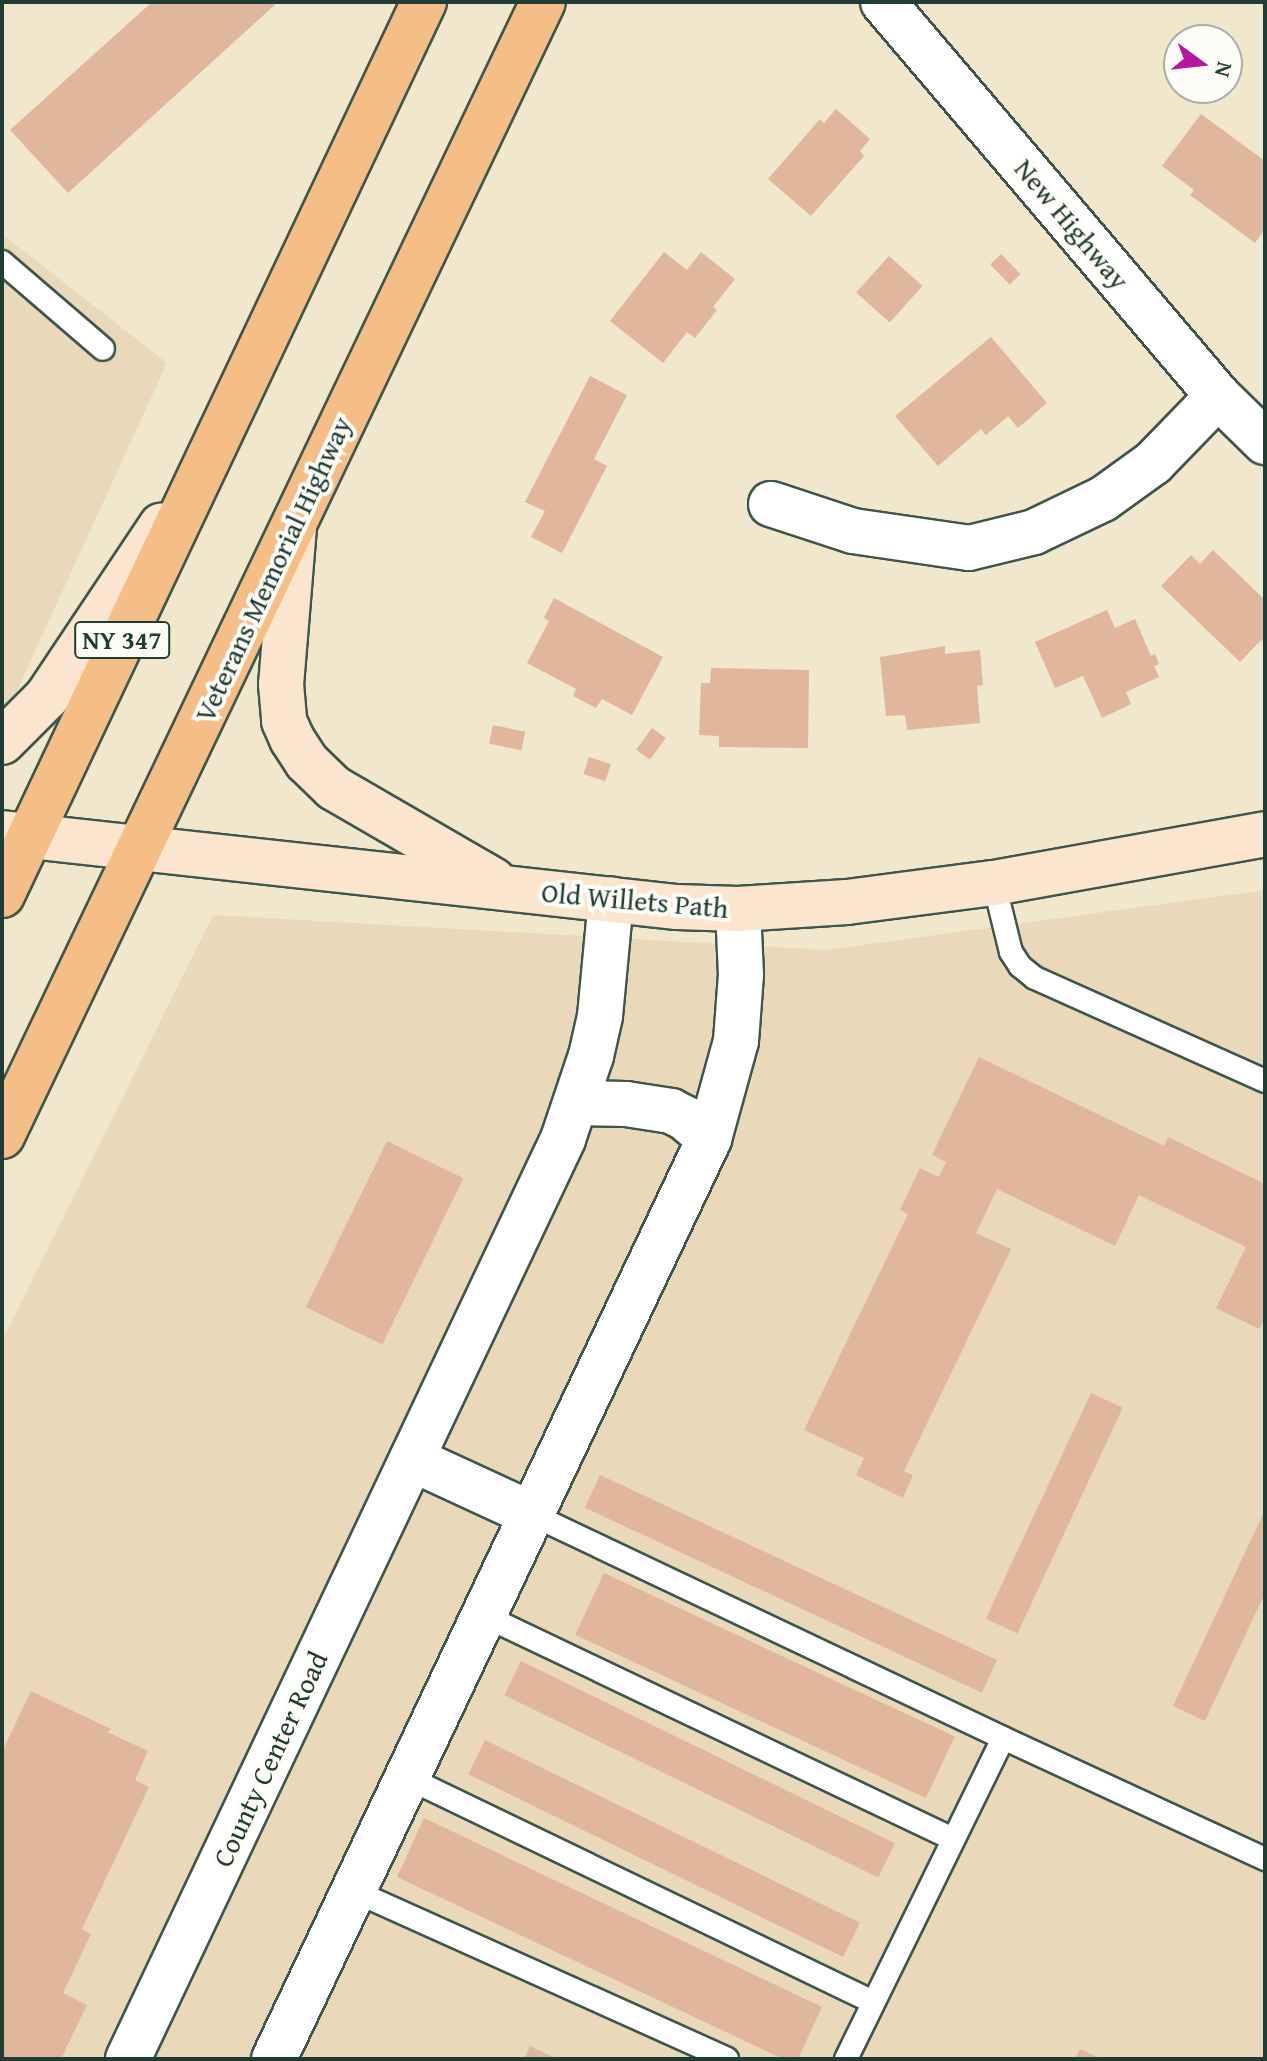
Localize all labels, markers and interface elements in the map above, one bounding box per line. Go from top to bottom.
north arrow [1163,24,1243,104]
text: N [1207,58,1242,81]
street label: New Highway [1008,152,1136,296]
street label: Veterans Memorial Highway [187,411,359,727]
road number: NY 347 [74,618,170,662]
street label: Old Willets Path [540,875,730,925]
street label: County Center Road [205,1646,335,1872]

